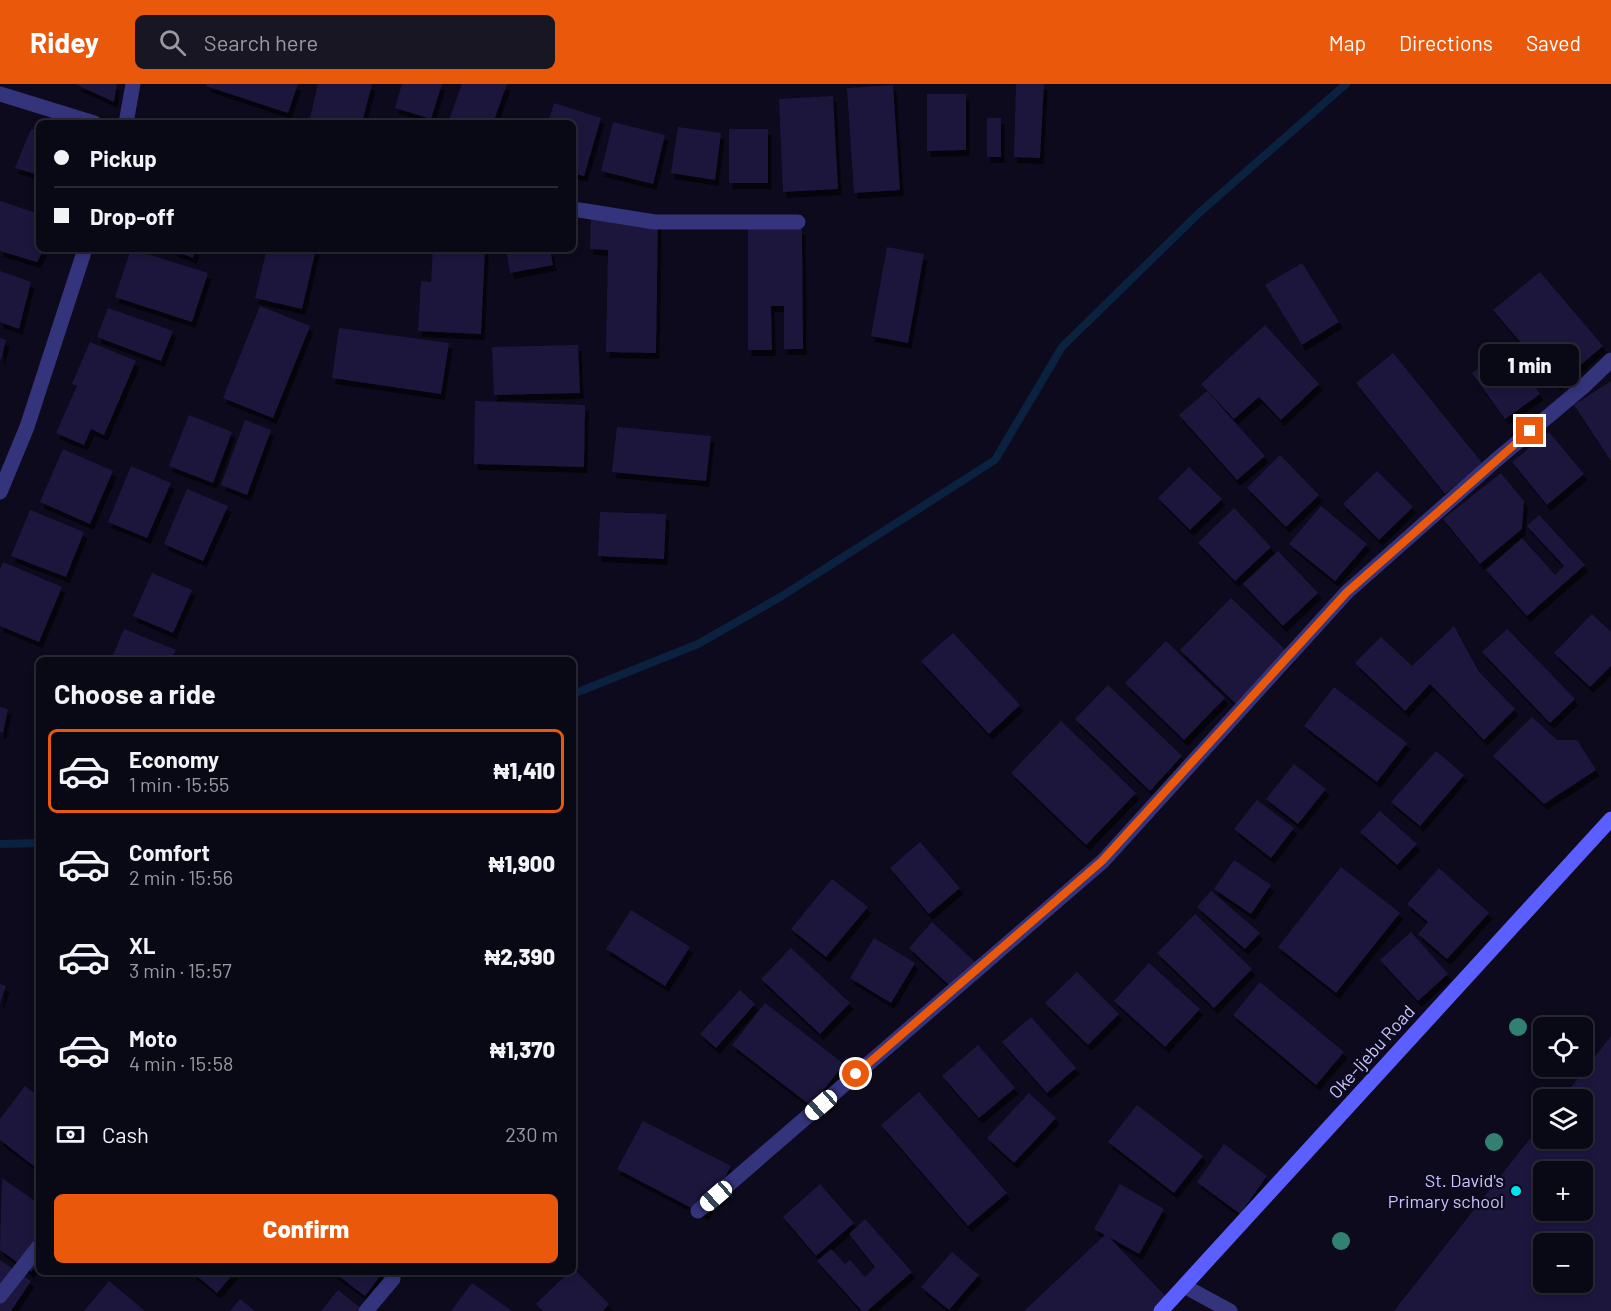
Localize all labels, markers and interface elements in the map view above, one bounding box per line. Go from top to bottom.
search box [135,15,555,69]
text: Ridey [30,25,99,59]
icon: search [156,26,189,59]
text: Search here [204,29,318,55]
text: Map [1329,30,1366,55]
text: Directions [1399,30,1493,55]
text: Saved [1526,30,1581,55]
text: Pickup [90,145,157,171]
text: Drop-off [90,203,174,229]
callout: 1 min [1480,344,1580,386]
text: 1 min [1508,353,1551,377]
route end [1516,417,1543,444]
text: Choose a ride [54,677,216,709]
icon: car [57,744,111,798]
text: Economy [129,746,219,772]
text: ₦1,410 [494,757,555,783]
text: 1 min · 15:55 [129,772,229,796]
icon: car [57,837,111,891]
text: Comfort [129,839,210,865]
text: ₦1,900 [489,850,555,876]
text: 2 min · 15:56 [129,865,233,889]
icon: car [57,930,111,984]
text: XL [129,932,155,958]
text: ₦2,390 [484,943,555,969]
text: 3 min · 15:57 [129,958,232,982]
street label: Oke-Ijebu Road [1324,1000,1419,1103]
map controls [1533,1017,1593,1293]
button: locate [1533,1017,1593,1077]
icon: car [57,1023,111,1077]
text: Moto [129,1025,177,1051]
text: ₦1,370 [490,1036,555,1062]
text: 4 min · 15:58 [129,1051,233,1075]
route start [842,1060,869,1087]
car [802,1086,840,1124]
button: layers [1533,1089,1593,1149]
icon: cash [54,1118,87,1151]
text: Cash [102,1121,149,1147]
text: 230 m [505,1122,558,1146]
button: + [1533,1161,1593,1221]
place label: St. David's Primary school [1388,1169,1504,1212]
car [697,1177,735,1215]
marker: St. David's Primary school [1509,1184,1523,1198]
button: Confirm [54,1194,558,1263]
button: − [1533,1233,1593,1293]

